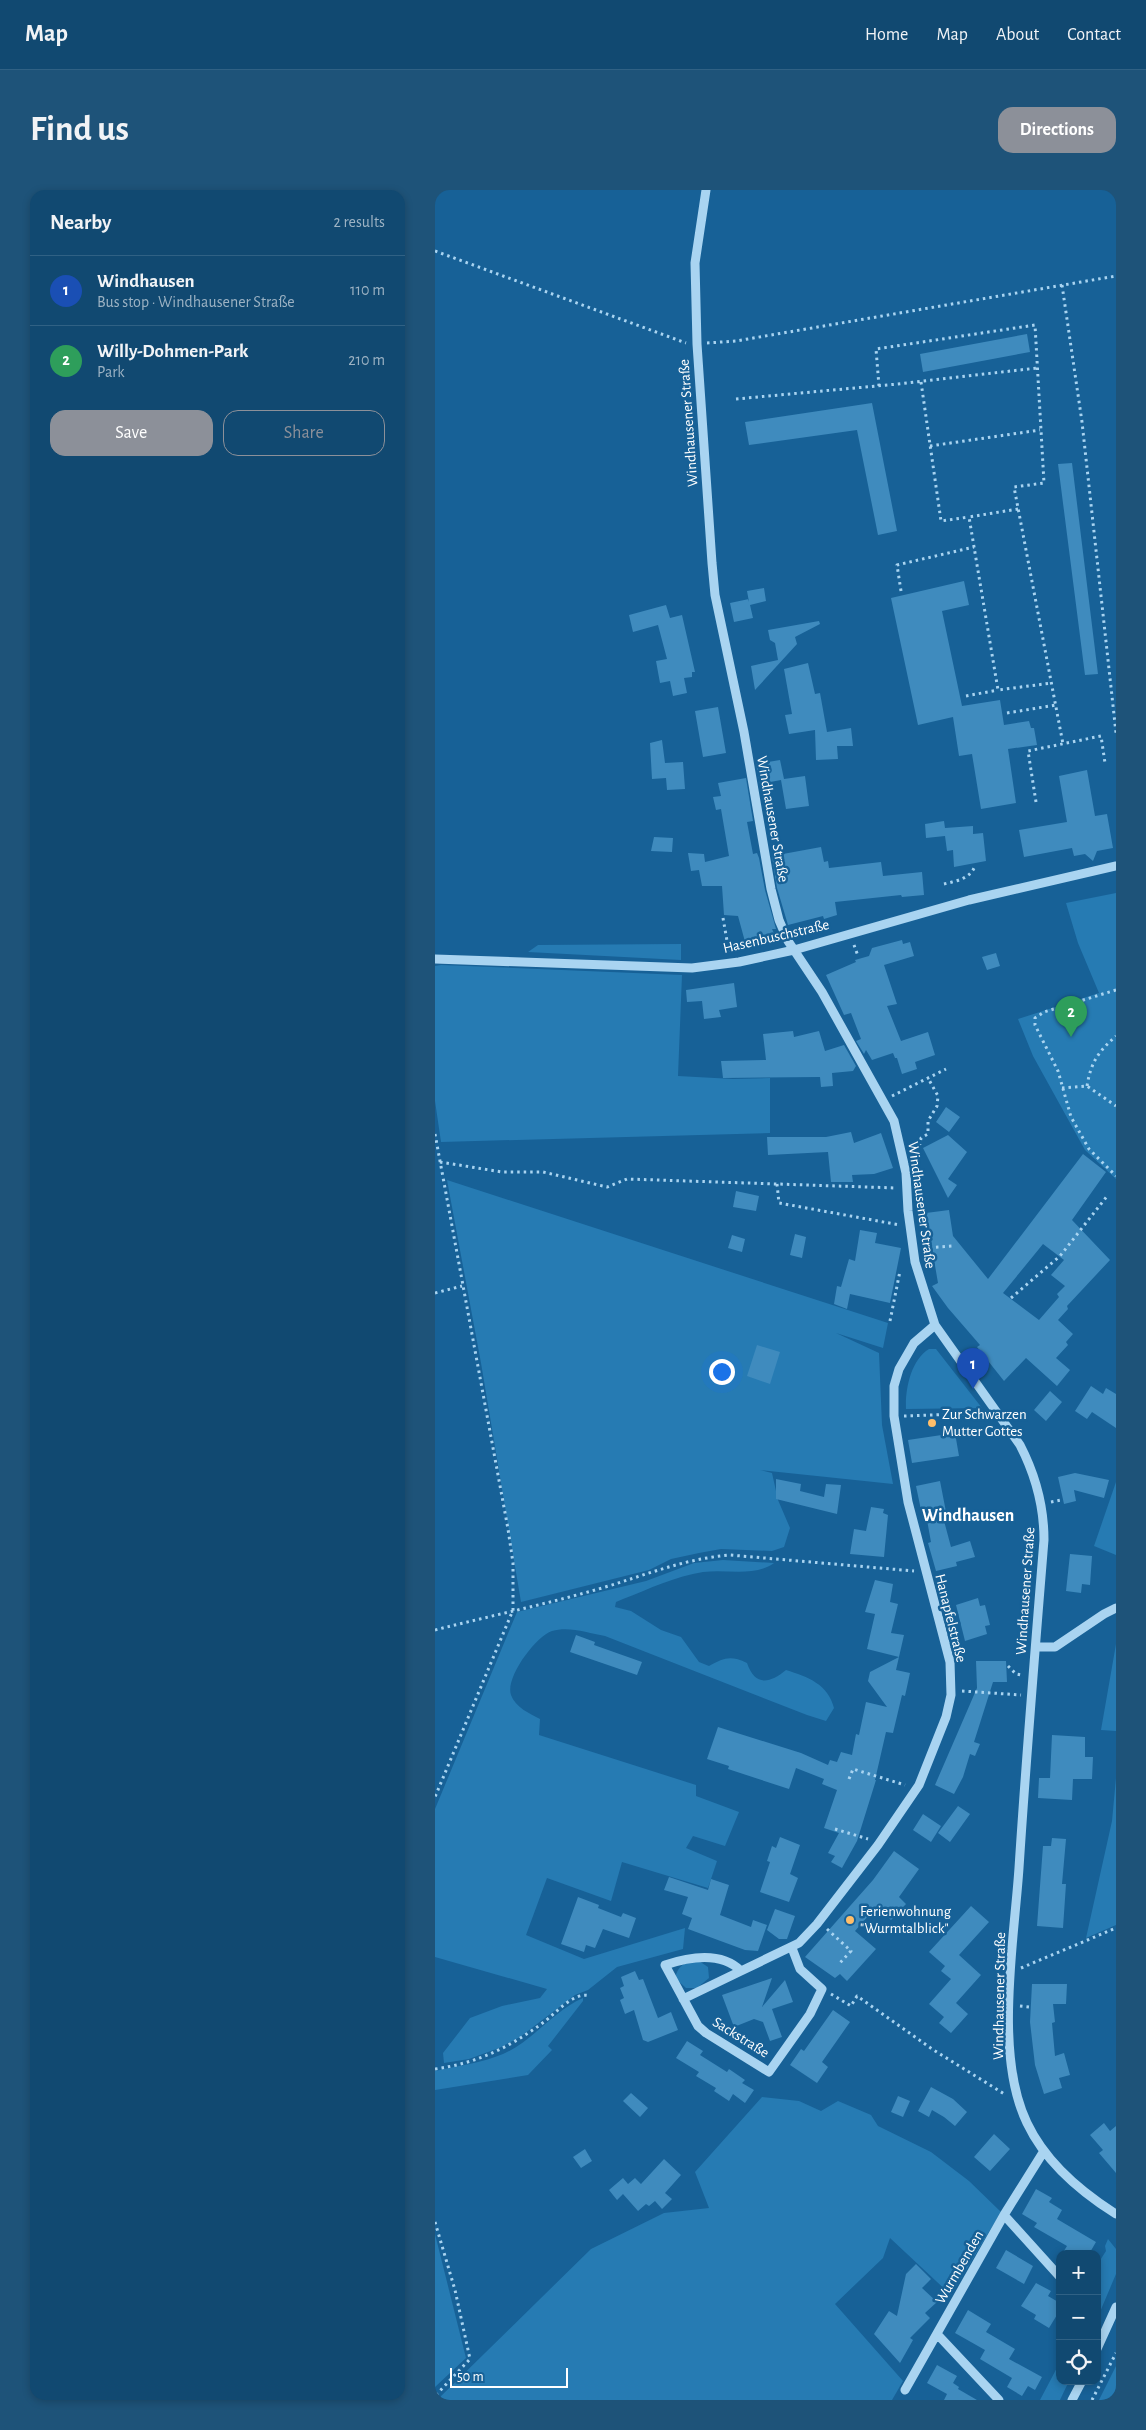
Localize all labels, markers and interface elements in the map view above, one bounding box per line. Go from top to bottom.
text: Map [25,22,68,46]
text: Home [865,26,908,44]
text: Map [936,26,968,44]
text: About [996,26,1039,44]
text: Contact [1067,26,1121,44]
button: Directions [998,107,1116,153]
text: Find us [30,112,129,147]
text: Nearby [50,212,111,233]
text: 2 results [333,214,385,230]
text: Windhausen [97,272,195,291]
text: 1 [63,282,69,298]
text: 110 m [350,282,385,298]
text: Bus stop · Windhausener Straße [97,294,295,310]
text: Willy-Dohmen-Park [97,342,249,361]
text: 2 [62,352,70,368]
text: 210 m [348,352,385,368]
street label: Windhausener Straße [677,358,700,487]
text: Park [97,364,125,380]
button: Save [50,410,213,456]
button: Share [223,410,385,456]
street label: Windhausener Straße [754,755,791,884]
street label: Hasenbuschstraße [721,917,831,956]
pin: 2 [1055,996,1087,1037]
street label: Windhausener Straße [905,1141,938,1270]
pin: 1 [957,1348,989,1389]
your location [709,1359,735,1385]
place label: Zur Schwarzen Mutter Gottes [942,1407,1027,1439]
marker: Zur Schwarzen Mutter Gottes [926,1417,938,1429]
district label: Windhausen [922,1507,1014,1525]
street label: Windhausener Straße [1014,1527,1037,1655]
street label: Hanapfelstraße [932,1572,969,1664]
place label: Ferienwohnung "Wurmtalblick" [860,1904,952,1936]
marker: Ferienwohnung "Wurmtalblick" [844,1914,856,1926]
street label: Windhausener Straße [991,1932,1008,2060]
street label: Sackstraße [710,2014,772,2061]
street label: Wurmbenden [932,2228,986,2306]
map controls [1056,2250,1101,2385]
button: + [1056,2250,1101,2295]
button: − [1056,2295,1101,2340]
button: locate [1056,2340,1101,2385]
scale bar [450,2365,567,2388]
text: 50 m [457,2370,484,2384]

